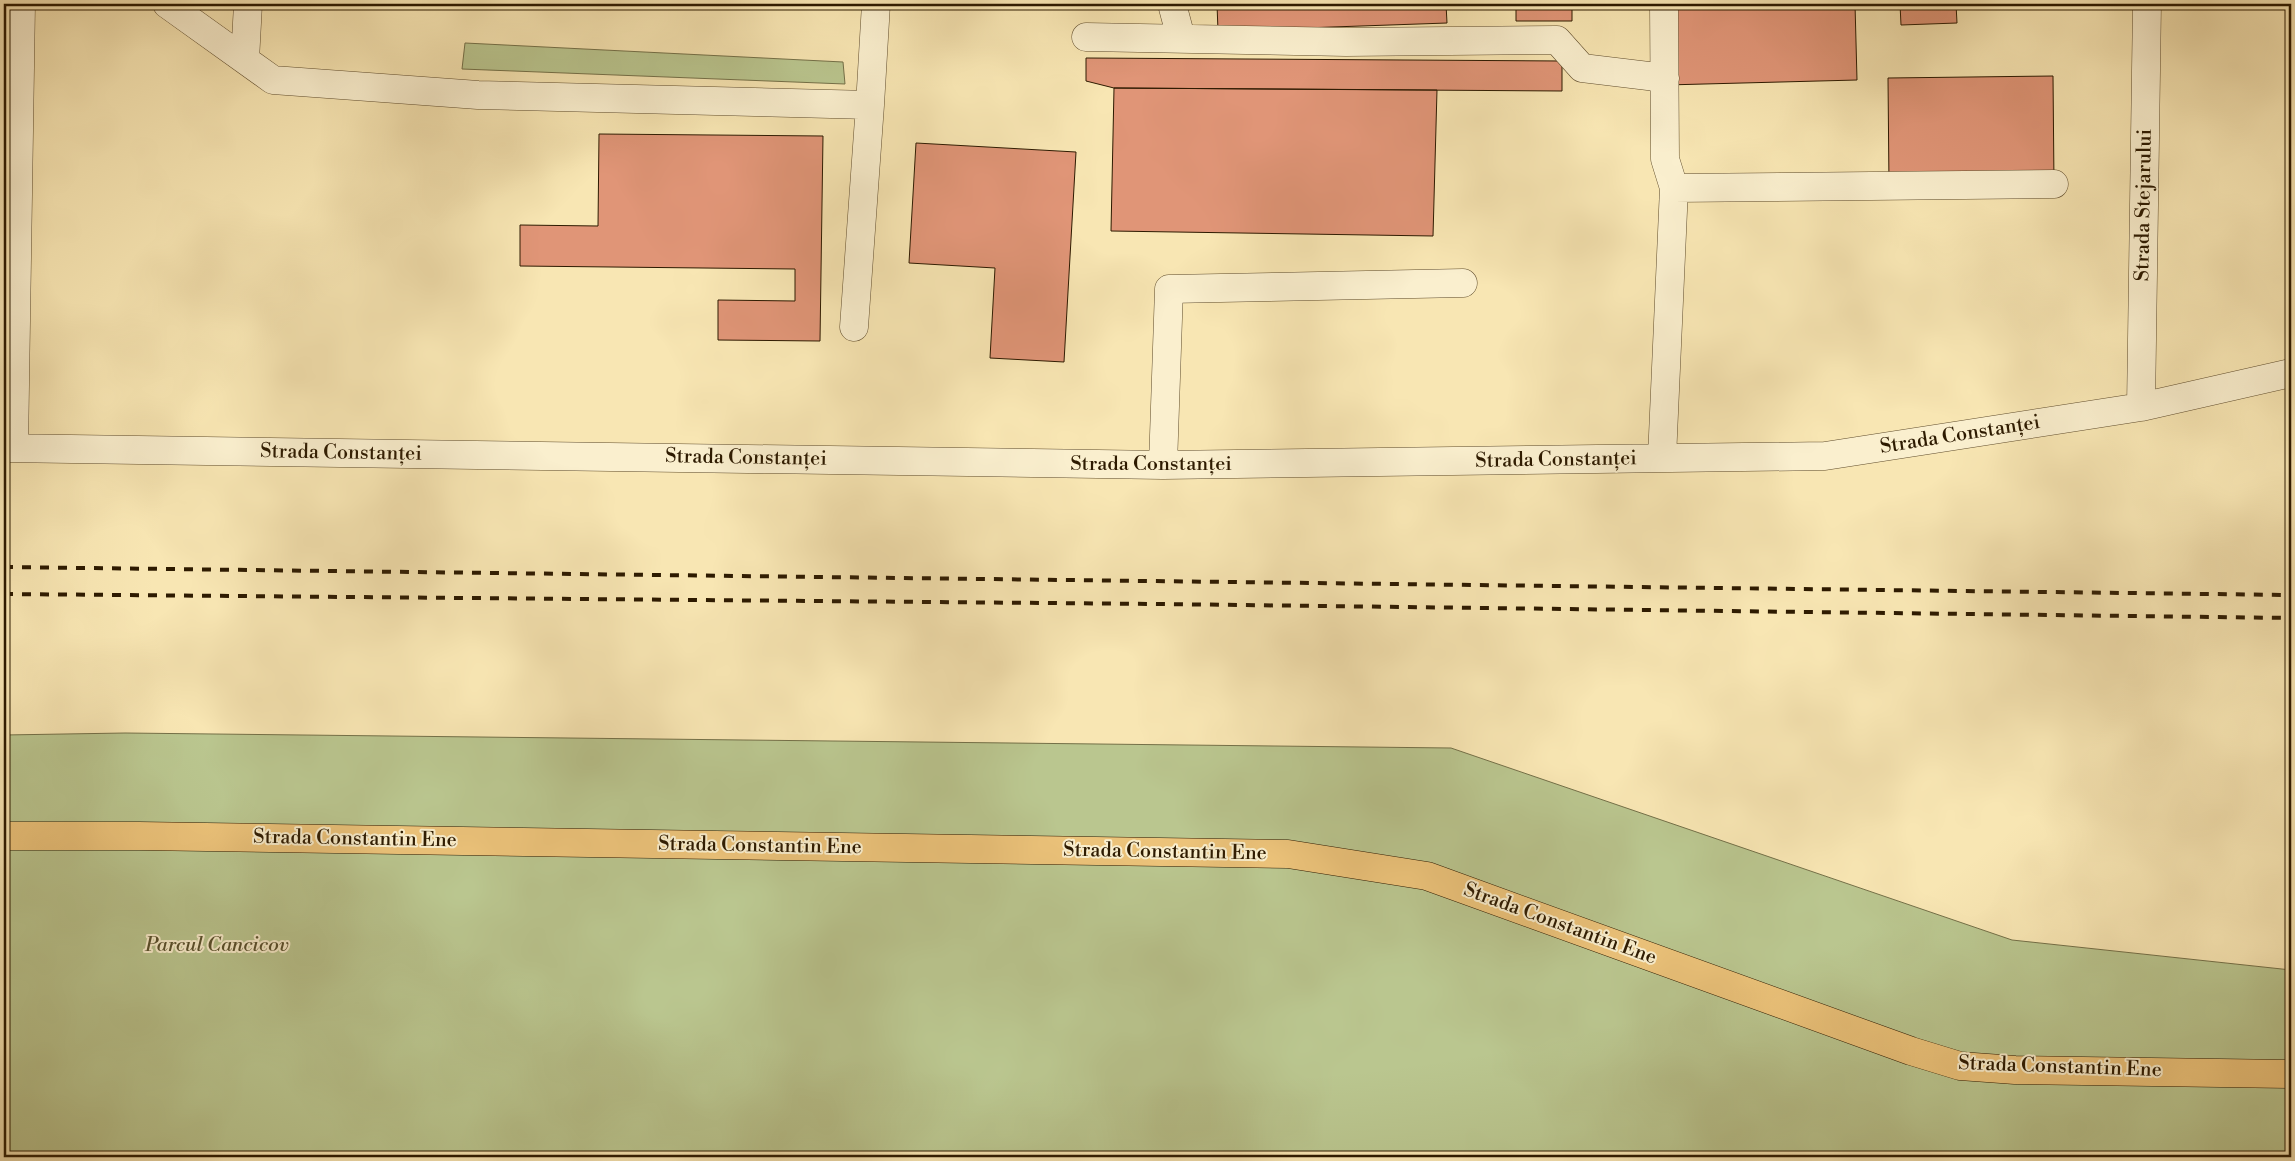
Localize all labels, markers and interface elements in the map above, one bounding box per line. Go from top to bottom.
street label: Strada Stejarului [2130,128,2158,282]
street label: Strada Constanței [1878,410,2042,460]
street label: Strada Constanței [260,439,422,467]
street label: Strada Constanței [665,444,827,472]
street label: Strada Constanței [1475,446,1637,474]
street label: Strada Constanței [1070,452,1232,477]
street label: Strada Constantin Ene [253,825,457,853]
street label: Strada Constantin Ene [658,832,862,860]
street label: Strada Constantin Ene [1063,838,1267,866]
street label: Strada Constantin Ene [1460,877,1660,971]
park label: Parcul Cancicov [144,933,289,958]
street label: Strada Constantin Ene [1958,1051,2162,1083]

